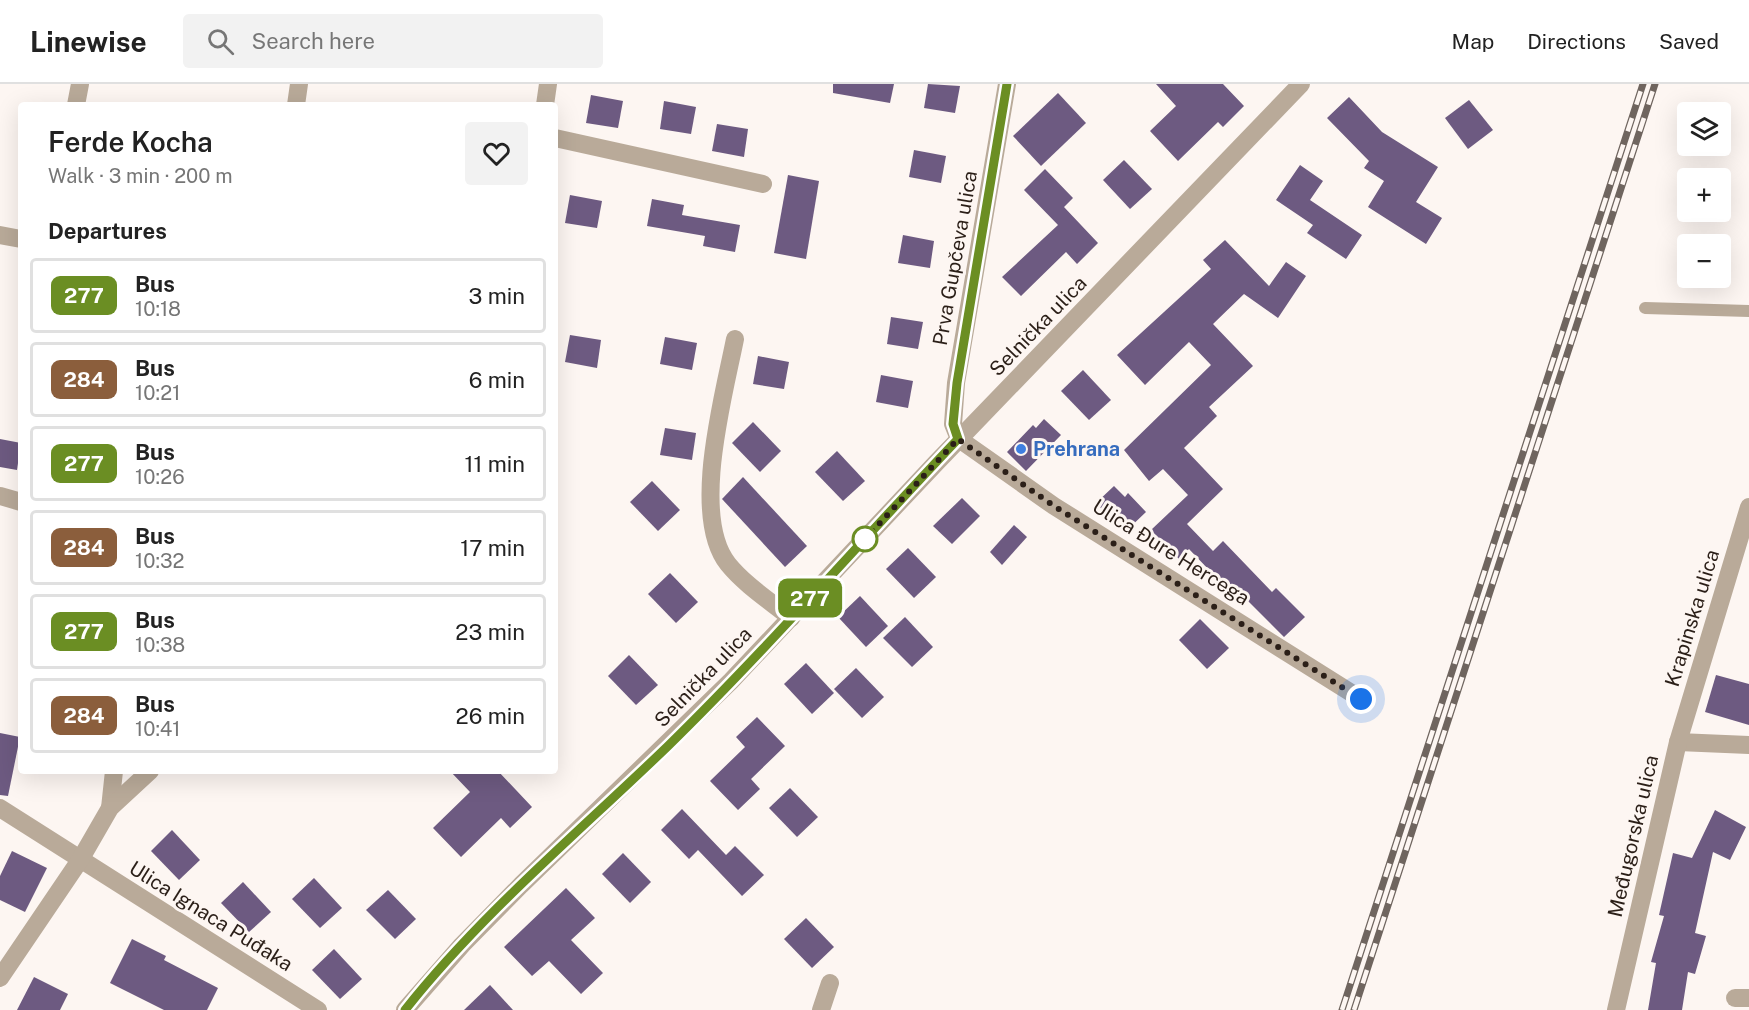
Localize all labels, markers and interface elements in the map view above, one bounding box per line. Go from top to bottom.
search box [183,14,603,68]
text: Linewise [30,25,147,58]
icon: search [204,25,237,58]
text: Search here [252,28,375,54]
text: Map [1452,29,1494,54]
text: Directions [1527,29,1626,54]
text: Saved [1659,29,1719,54]
map controls [1677,102,1731,288]
button: layers [1677,102,1731,156]
button: heart [465,122,528,185]
text: Ferde Kocha [48,125,213,158]
text: Walk · 3 min · 200 m [48,164,233,188]
button: + [1677,168,1731,222]
street label: Prva Gupčeva ulica [928,169,982,347]
text: Departures [48,218,167,244]
button: − [1677,234,1731,288]
text: Bus [135,271,175,297]
street label: Selnička ulica [984,271,1092,381]
text: 277 [64,283,104,308]
text: 3 min [468,283,525,309]
text: 10:18 [135,297,181,321]
text: Bus [135,355,175,381]
text: 284 [63,367,105,392]
text: 6 min [469,367,525,393]
text: 10:21 [135,381,180,405]
place label: Prehrana [1033,437,1120,461]
text: Bus [135,439,175,465]
marker: Prehrana [1014,442,1028,456]
text: 277 [64,451,104,476]
text: 11 min [464,451,525,477]
text: 10:26 [135,465,185,489]
street label: Ulica Đure Hercega [1088,494,1254,610]
text: Bus [135,523,175,549]
unlabelled marker [852,526,878,552]
text: 284 [63,535,105,560]
text: 17 min [460,535,525,561]
street label: Krapinska ulica [1660,547,1724,689]
text: 10:32 [135,549,184,573]
line badge: 277 [776,578,844,618]
text: 277 [790,586,830,611]
text: Bus [135,607,175,633]
text: 277 [64,619,104,644]
text: 23 min [455,619,525,645]
street label: Selnička ulica [649,622,757,732]
text: 10:38 [135,633,185,657]
your location [1346,684,1376,714]
text: Bus [135,691,175,717]
text: 284 [63,703,105,728]
text: 26 min [456,703,525,729]
text: 10:41 [135,717,180,741]
street label: Međugorska ulica [1603,753,1663,919]
street label: Ulica Ignaca Puđaka [125,856,297,976]

